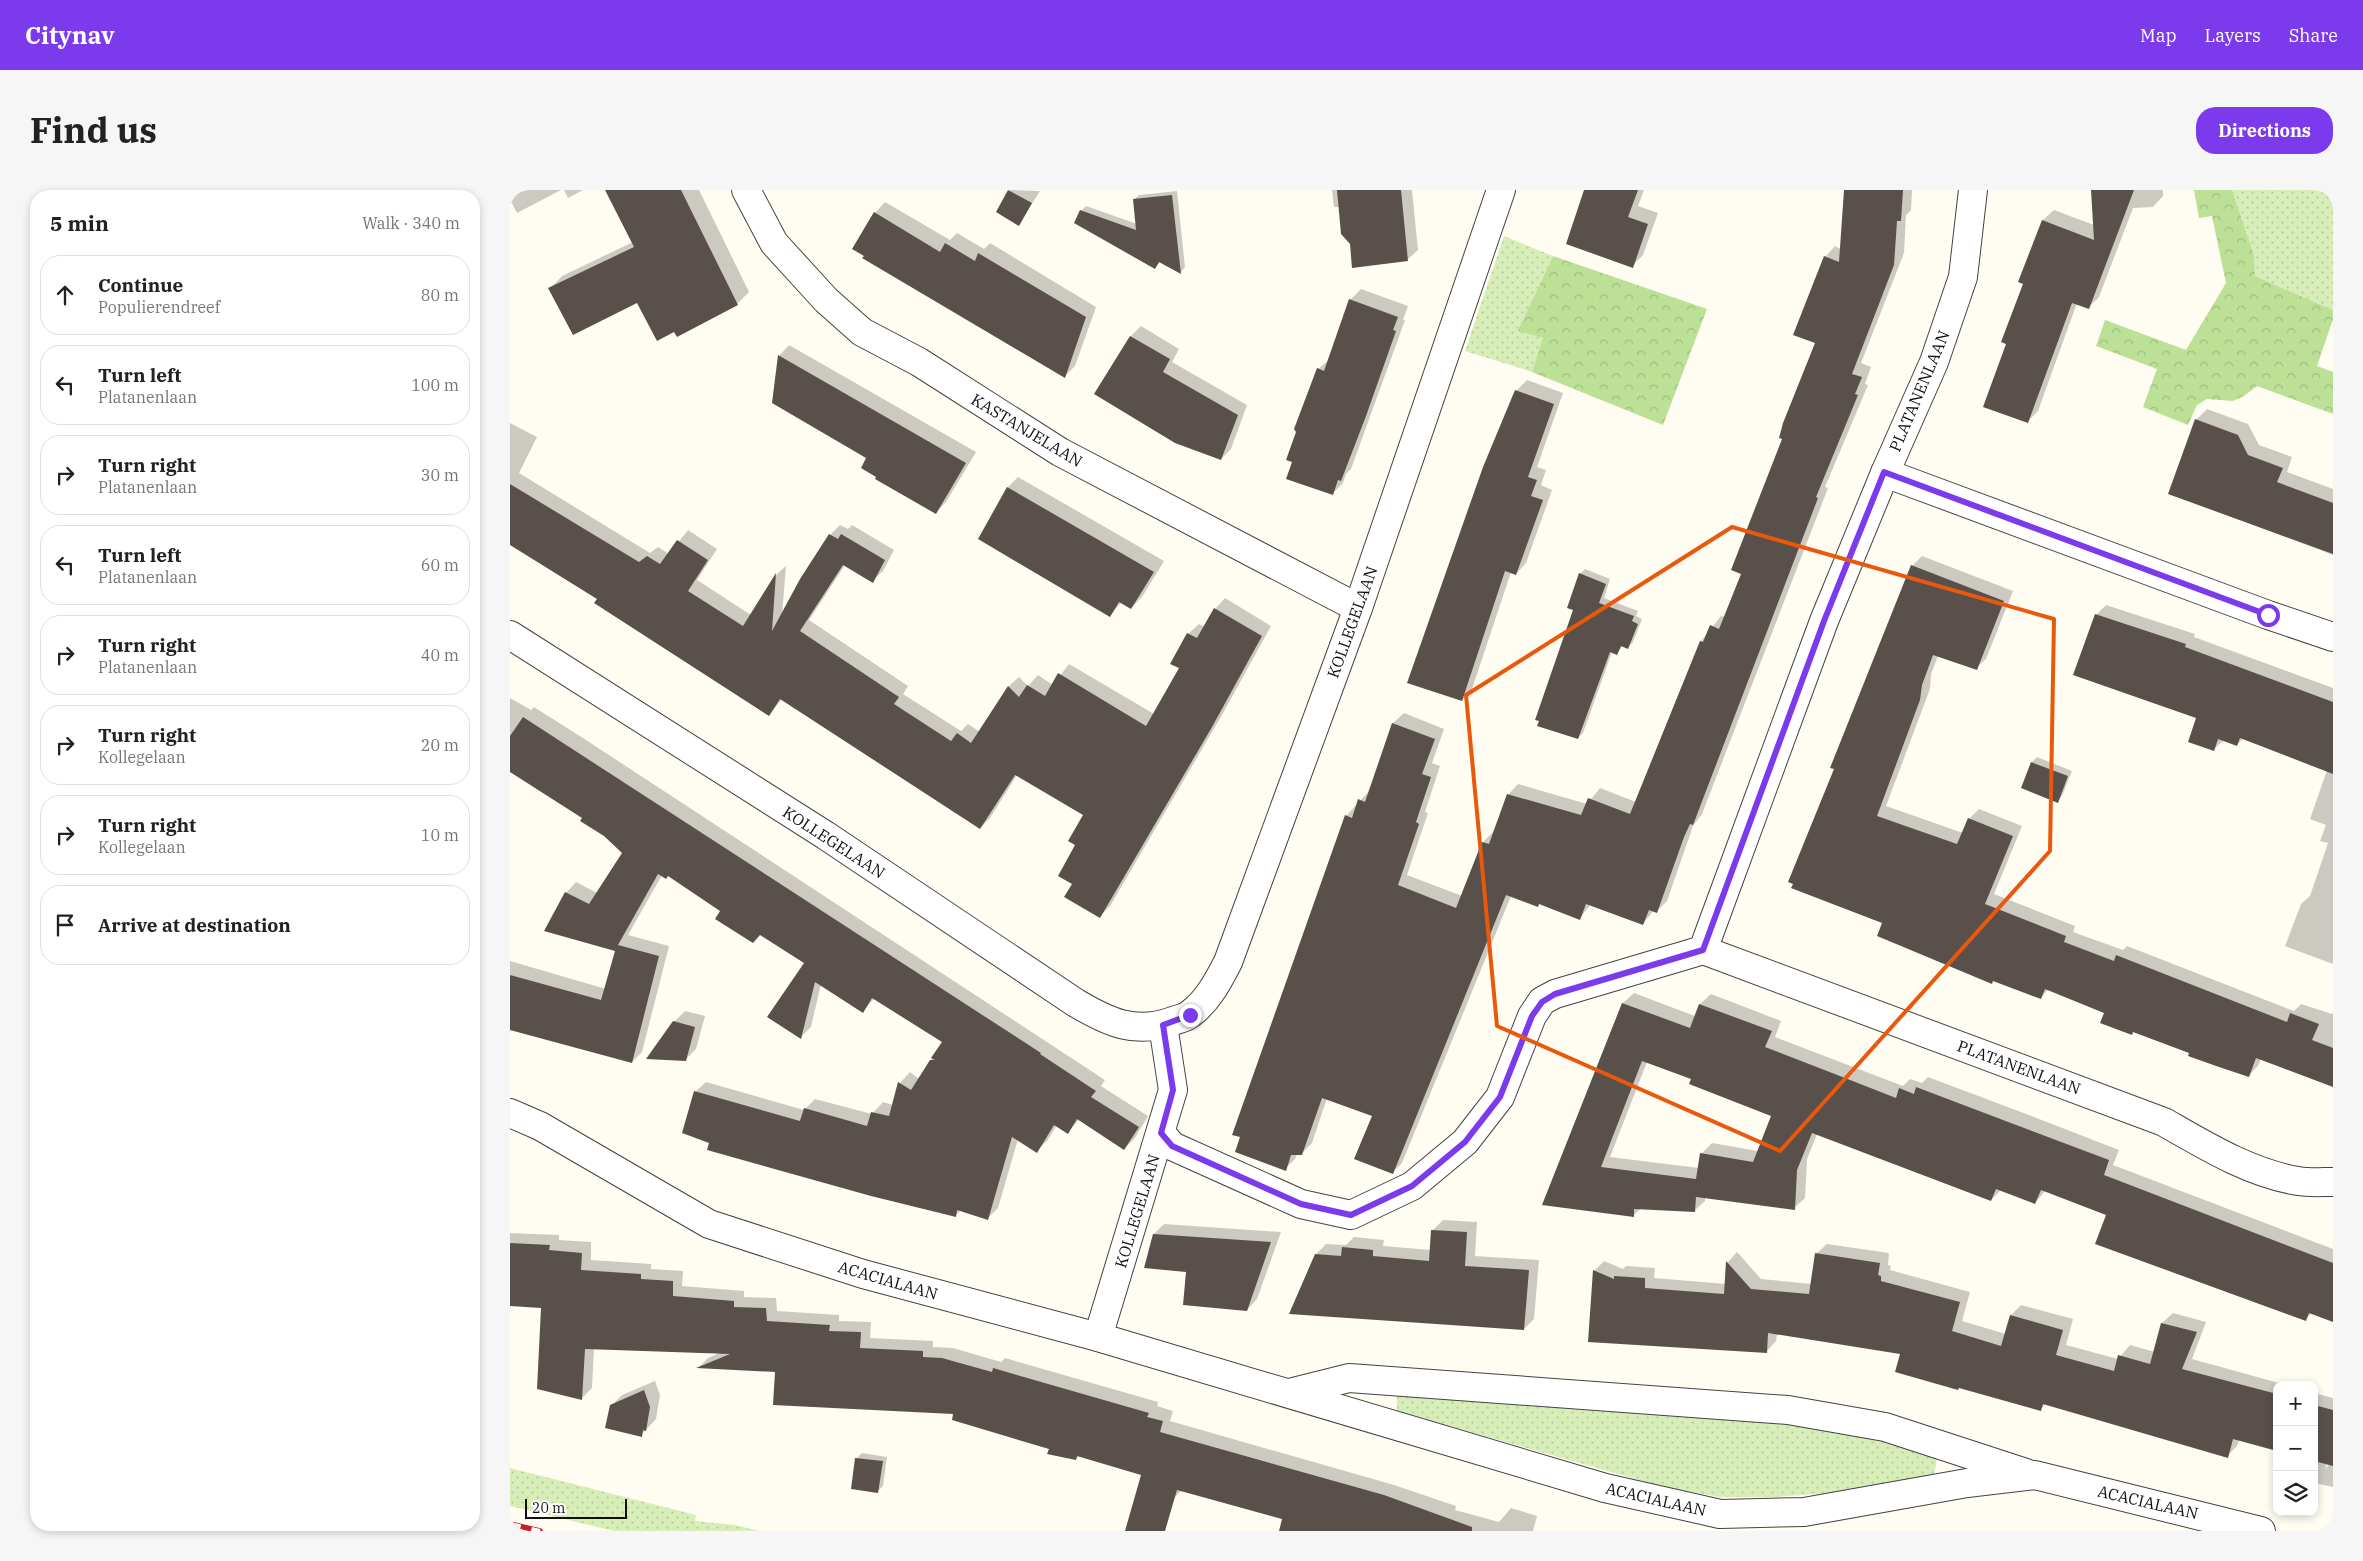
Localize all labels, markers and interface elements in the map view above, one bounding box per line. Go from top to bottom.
text: Citynav [25,19,114,51]
text: Map [2140,24,2177,47]
text: Layers [2205,24,2261,47]
text: Share [2289,24,2338,47]
text: Find us [30,107,157,153]
button: Directions [2196,107,2333,154]
text: 5 min [50,209,109,237]
text: Walk · 340 m [362,213,460,233]
text: Continue [98,273,183,297]
icon: ahead [51,281,79,309]
text: 80 m [421,285,459,305]
text: Populierendreef [98,297,220,317]
street label: PLATANENLAAN [1884,327,1954,455]
text: Turn left [98,363,181,387]
icon: left [51,371,79,399]
text: 100 m [411,375,459,395]
text: Platanenlaan [98,387,197,407]
street label: KASTANJELAAN [968,389,1086,471]
text: Turn right [98,453,196,477]
icon: right [51,461,79,489]
text: 30 m [421,465,459,485]
text: Platanenlaan [98,477,197,497]
text: Turn left [98,543,181,567]
icon: left [51,551,79,579]
text: 60 m [421,555,459,575]
street label: KOLLEGELAAN [1322,563,1382,681]
text: Platanenlaan [98,567,197,587]
route start [2257,604,2280,627]
text: Turn right [98,633,196,657]
icon: right [51,641,79,669]
text: 40 m [421,645,459,665]
text: Platanenlaan [98,657,197,677]
text: Turn right [98,723,196,747]
icon: right [51,731,79,759]
text: 20 m [421,735,459,755]
text: Kollegelaan [98,747,186,767]
street label: KOLLEGELAAN [779,802,889,882]
text: Turn right [98,813,196,837]
icon: right [51,821,79,849]
text: 10 m [421,825,459,845]
text: Kollegelaan [98,837,186,857]
icon: arrive [51,911,79,939]
text: Arrive at destination [98,913,291,937]
route end [1179,1004,1202,1027]
street label: PLATANENLAAN [1955,1035,2083,1099]
street label: KOLLEGELAAN [1110,1152,1164,1270]
street label: ACACIALAAN [836,1256,940,1304]
map controls [2273,1381,2318,1516]
button: + [2273,1381,2318,1426]
button: − [2273,1426,2318,1471]
button: layers [2273,1471,2318,1516]
street label: ACACIALAAN [1604,1478,1708,1520]
street label: ACACIALAAN [2096,1481,2200,1523]
scale bar [525,1496,628,1519]
text: 20 m [532,1499,565,1517]

